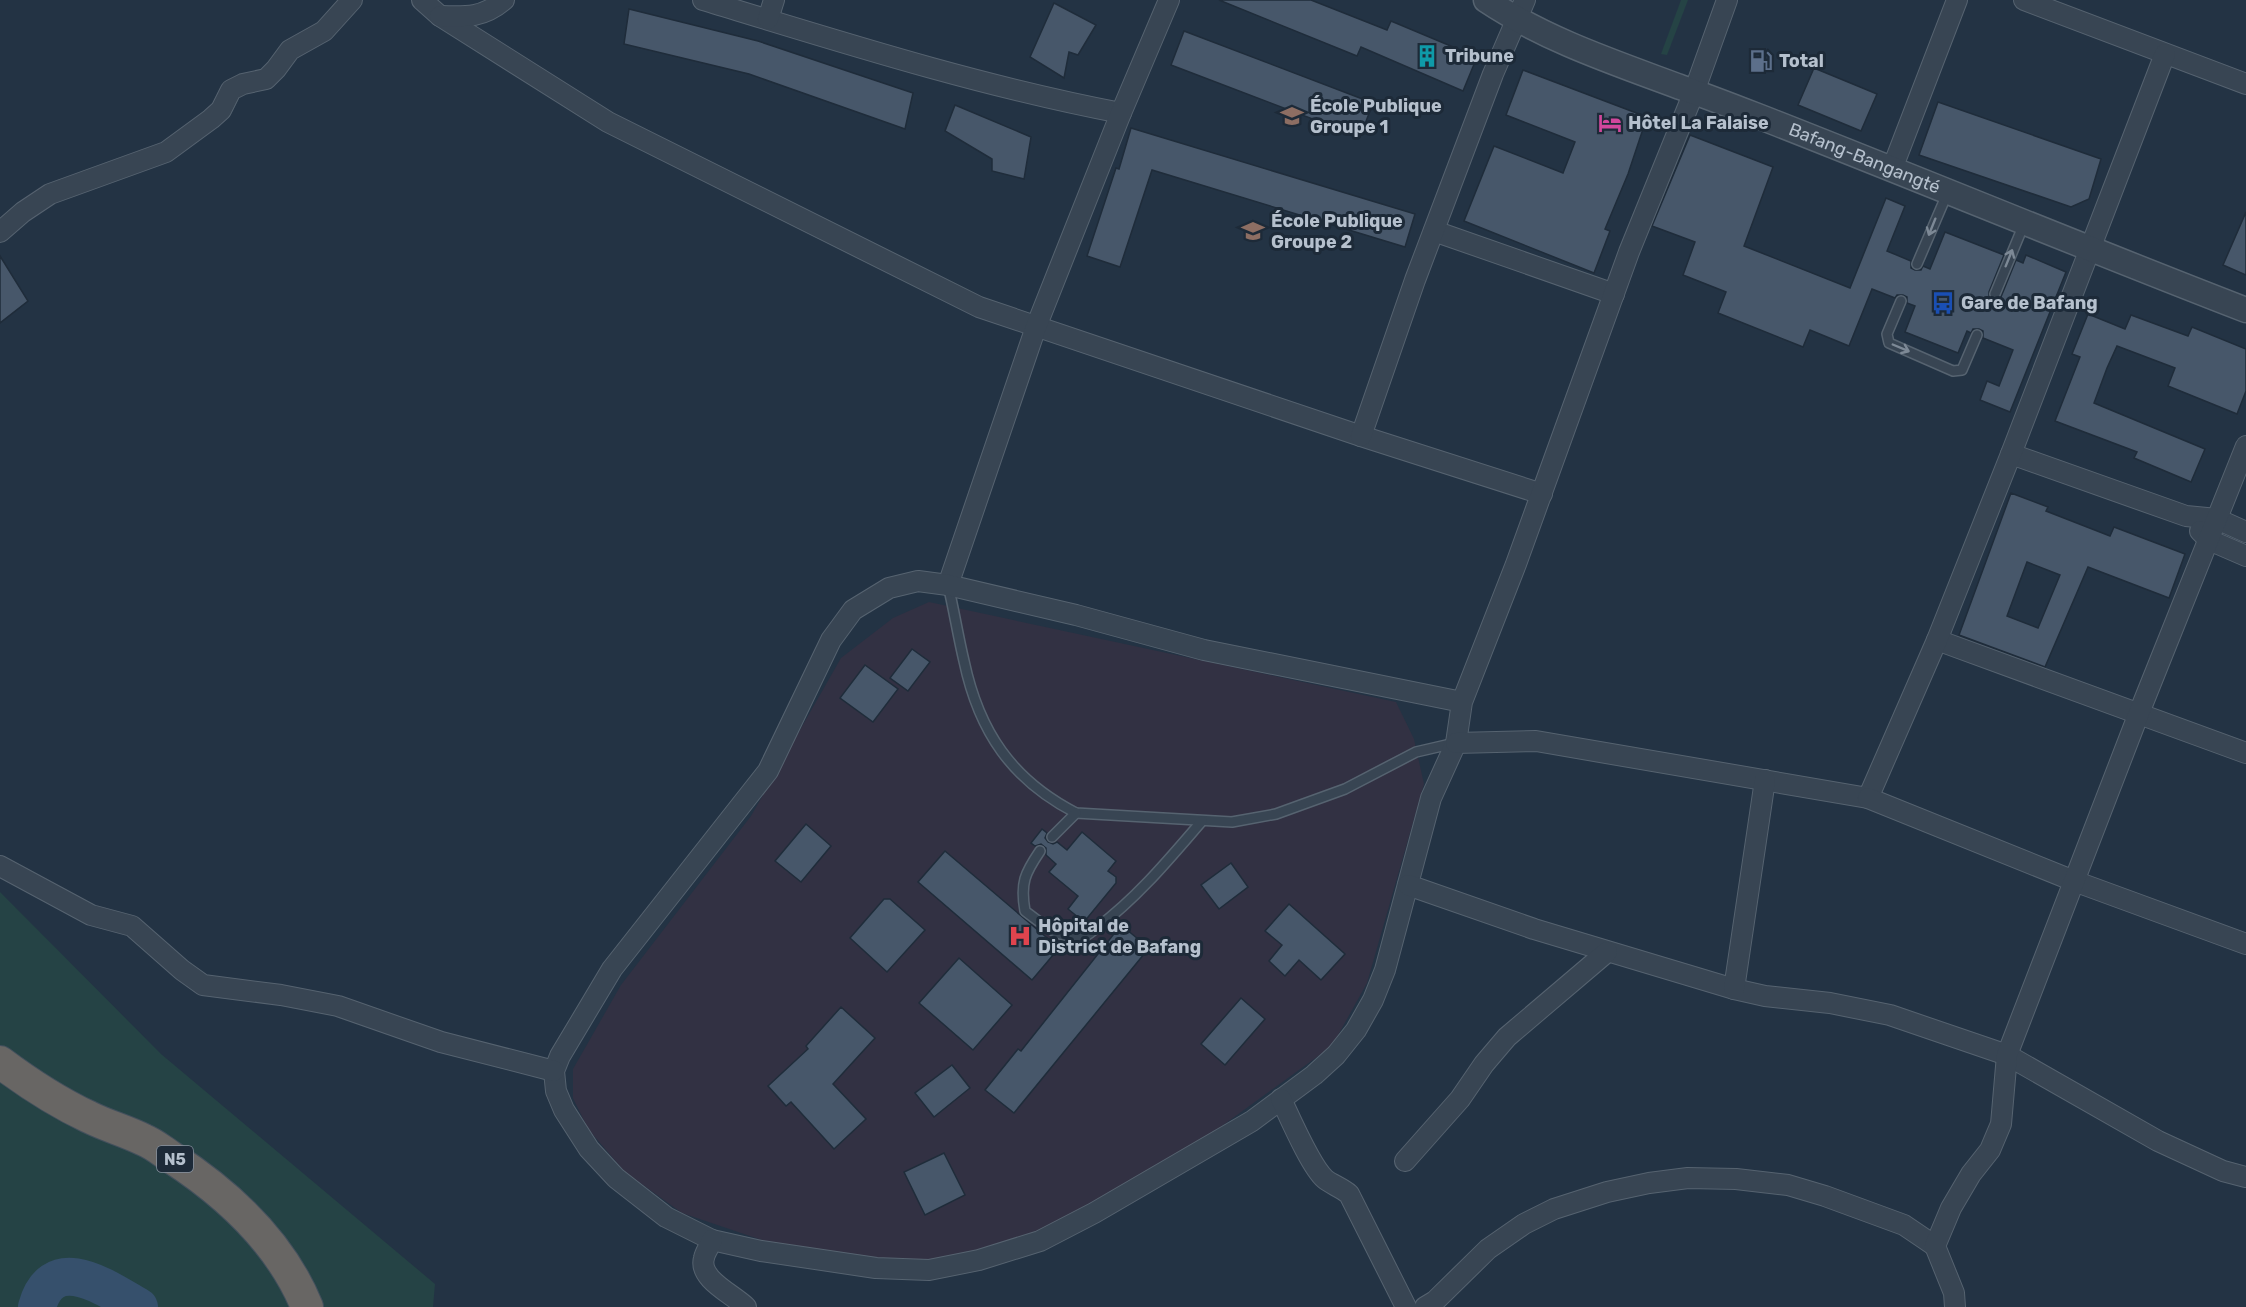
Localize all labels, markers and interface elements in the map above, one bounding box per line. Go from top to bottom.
building icon: Tribune [1414,43,1440,69]
place label: Tribune [1445,45,1514,67]
fuel station icon: Total [1748,48,1774,74]
place label: Total [1779,50,1824,72]
place label: École Publique Groupe 1 [1310,95,1442,138]
school or university icon: École Publique Groupe 1 [1279,103,1305,129]
hotel icon: Hôtel La Falaise [1597,110,1623,136]
place label: Hôtel La Falaise [1628,112,1769,134]
street label: Bafang-Bangangté [1786,118,1944,198]
place label: École Publique Groupe 2 [1271,210,1403,253]
school or university icon: École Publique Groupe 2 [1240,218,1266,244]
one-way arrow [1926,218,1937,236]
one-way arrow [2004,250,2015,268]
bus stop icon: Gare de Bafang [1930,290,1956,316]
place label: Gare de Bafang [1961,292,2098,314]
one-way arrow [1891,343,1909,354]
place label: Hôpital de District de Bafang [1038,915,1201,958]
hospital icon: Hôpital de District de Bafang [1007,923,1033,949]
road number: N5 [157,1146,193,1172]

